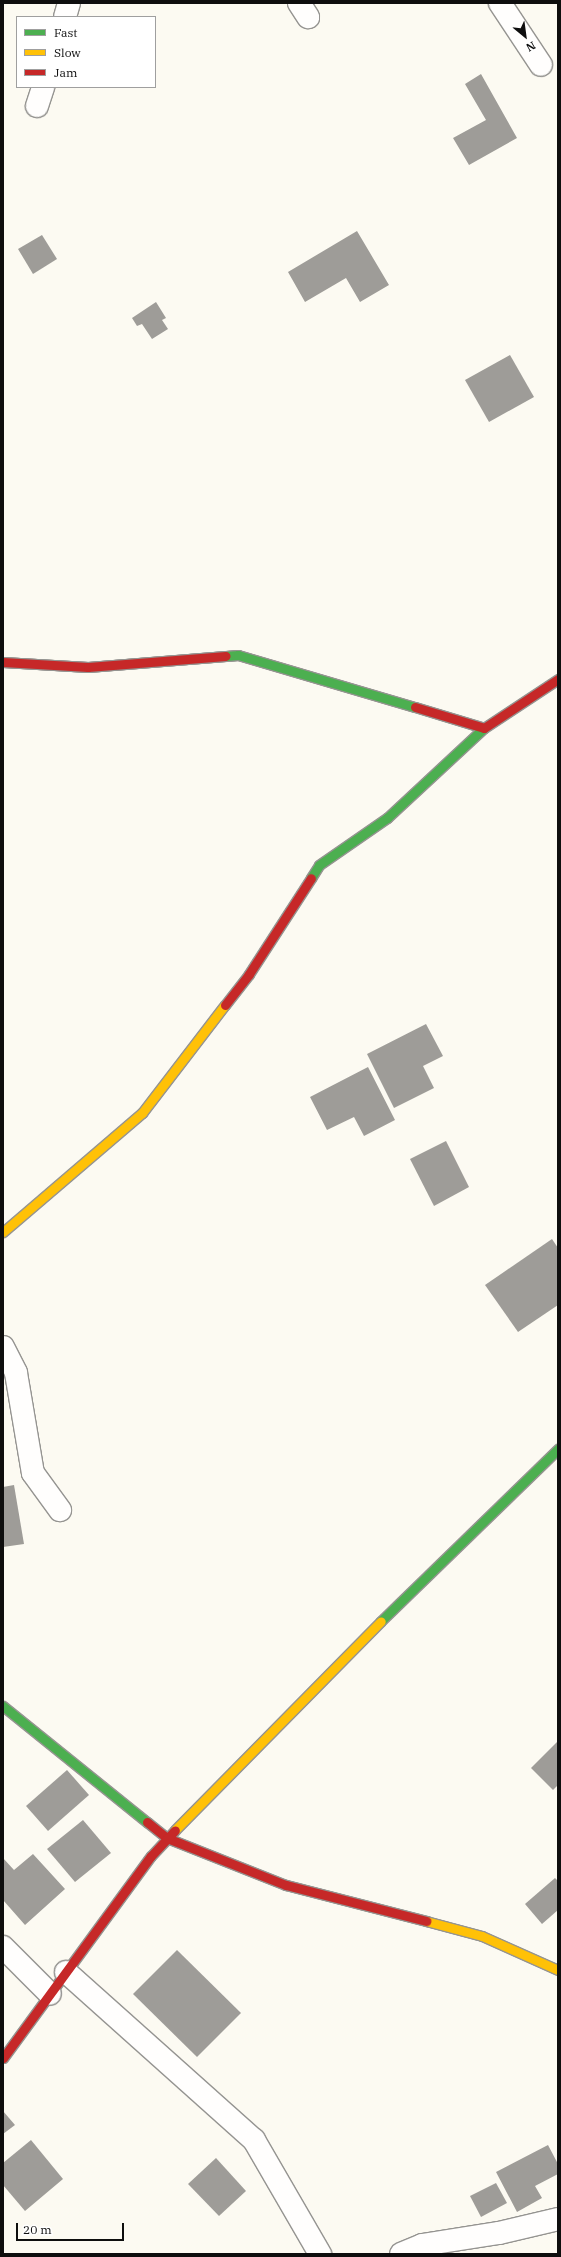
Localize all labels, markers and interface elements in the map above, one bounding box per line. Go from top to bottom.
legend [16,16,156,88]
north arrow [505,16,545,56]
text: Fast [54,25,78,40]
text: N [524,38,538,55]
text: Slow [54,45,81,60]
text: Jam [54,65,77,80]
scale bar [18,2215,126,2241]
text: 20 m [23,2222,52,2237]

